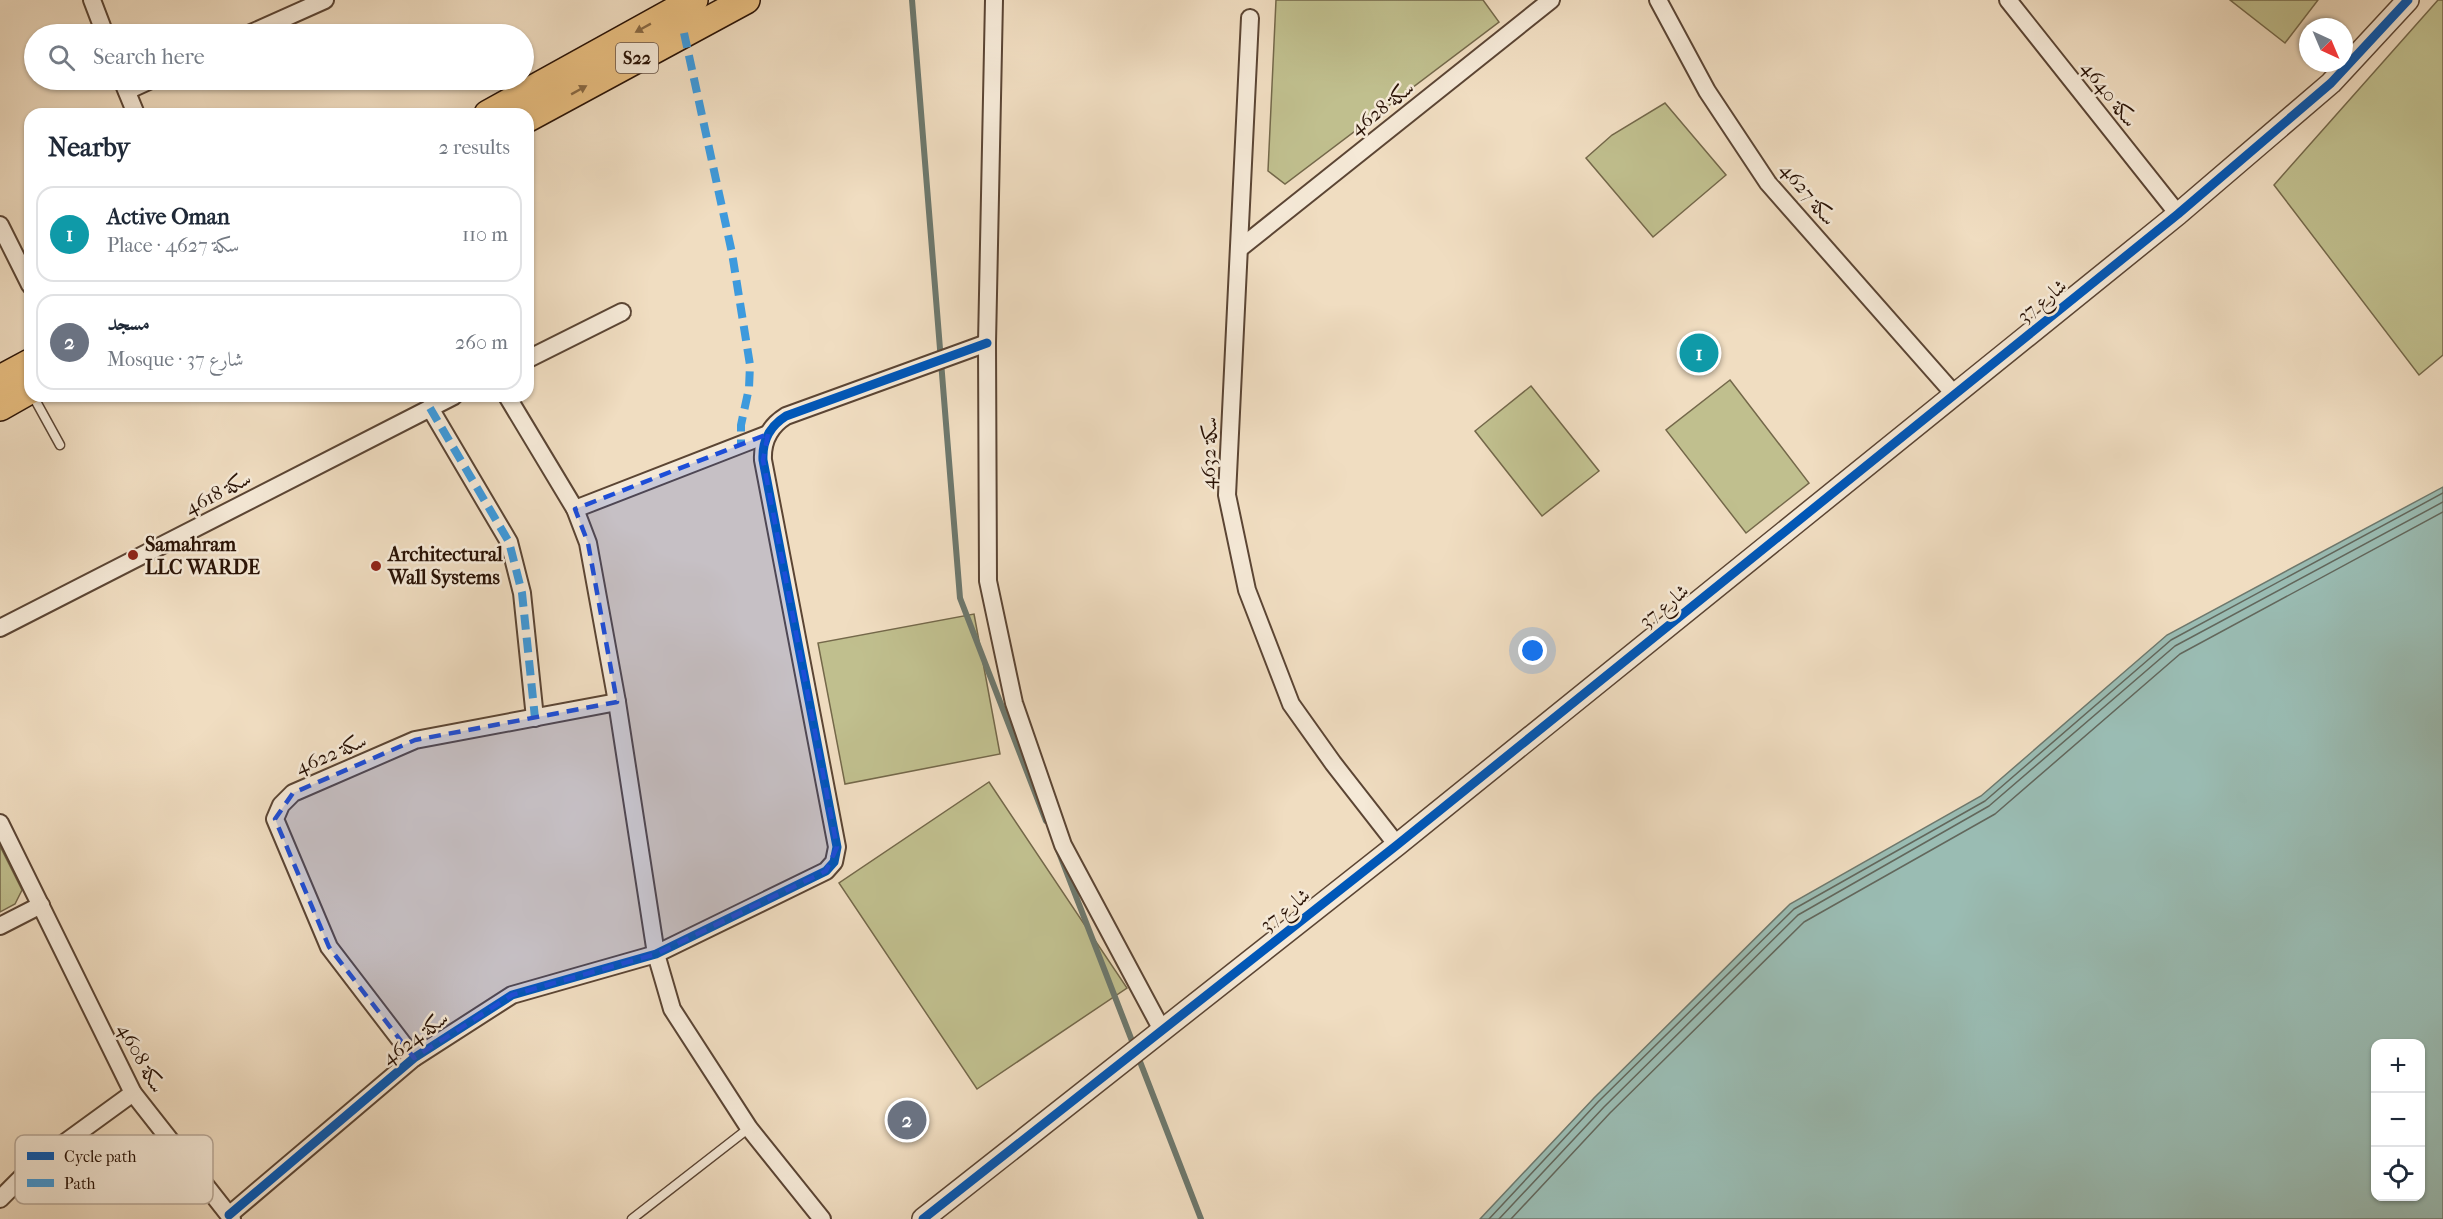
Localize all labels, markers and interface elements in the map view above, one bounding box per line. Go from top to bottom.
north arrow [2299,18,2353,72]
one-way arrow [634,23,651,33]
search box [24,24,534,90]
icon: search [45,41,78,74]
road number: S22 [616,43,658,73]
text: Search here [93,44,205,70]
street label: سكة 4640 [2076,57,2142,131]
street label: سكة 4628 [1346,76,1418,140]
one-way arrow [571,85,588,95]
text: Nearby [48,132,130,163]
text: 2 results [439,136,510,159]
street label: سكة 4627 [1775,158,1841,230]
text: Active Oman [107,204,230,230]
text: 1 [66,223,73,246]
text: 110 m [462,223,508,246]
text: Place · سكة 4627 [107,234,239,257]
street label: شارع 37 [2013,274,2075,332]
text: مسجد [107,310,150,336]
pin: 1 [1680,330,1718,376]
text: 2 [64,331,75,354]
text: 260 m [455,331,508,354]
text: Mosque · شارع 37 [107,348,244,371]
street label: سكة 4632 [1196,416,1222,490]
street label: سكة 4618 [181,467,255,519]
place label: Samahram LLC WARDE [145,533,260,579]
place label: Architectural Wall Systems [386,543,503,589]
marker: Samahram LLC WARDE [126,548,140,562]
marker: Architectural Wall Systems [369,559,383,573]
street label: شارع 37 [1635,579,1697,637]
your location [1518,636,1547,665]
street label: سكة 4622 [292,729,370,779]
street label: شارع 37 [1256,883,1318,941]
street label: سكة 4624 [377,1006,453,1070]
street label: سكة 4608 [113,1019,169,1097]
map controls [2371,1039,2425,1201]
button: + [2371,1039,2425,1093]
button: − [2371,1093,2425,1147]
pin: 2 [888,1098,926,1142]
legend [15,1135,213,1204]
text: Cycle path [64,1147,136,1166]
button: locate [2371,1147,2425,1201]
text: Path [64,1174,96,1193]

